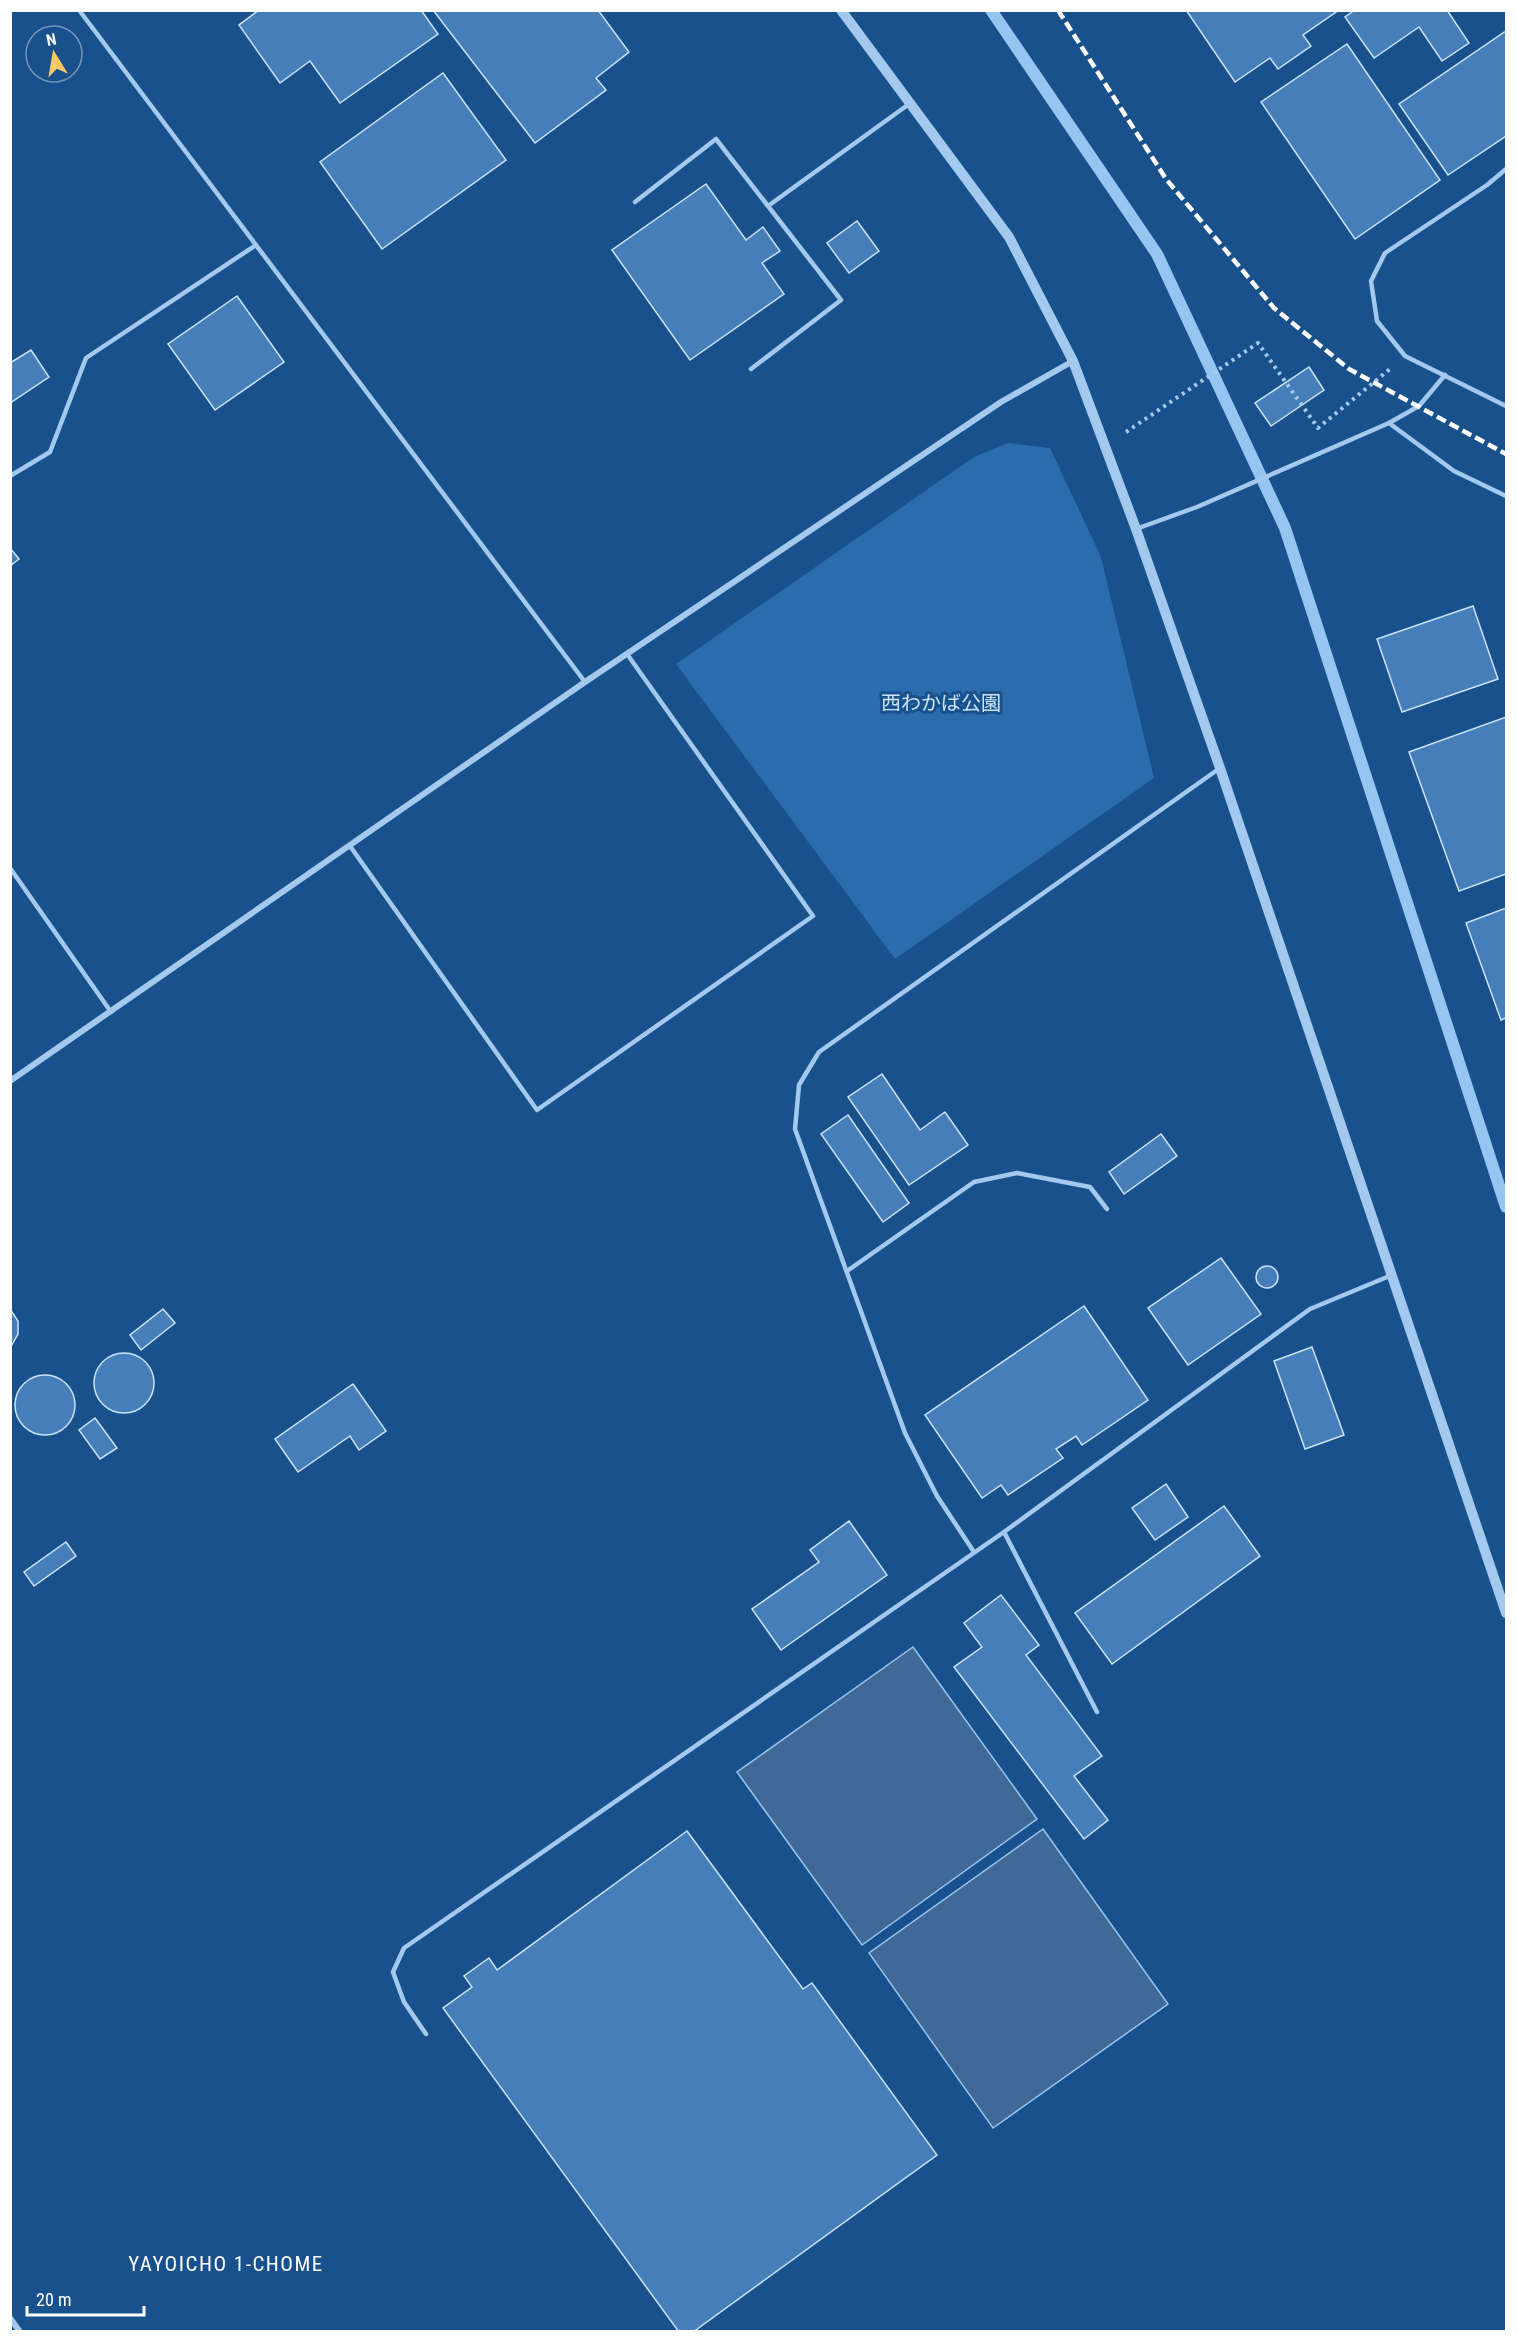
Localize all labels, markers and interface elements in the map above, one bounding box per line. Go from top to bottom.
north arrow [24,24,84,84]
text: N [45,30,58,50]
park label: 西わかば公園 [881,691,1001,715]
district label: YAYOICHO 1-CHOME [128,2252,324,2276]
scale bar [27,2279,144,2317]
text: 20 m [36,2289,71,2310]

